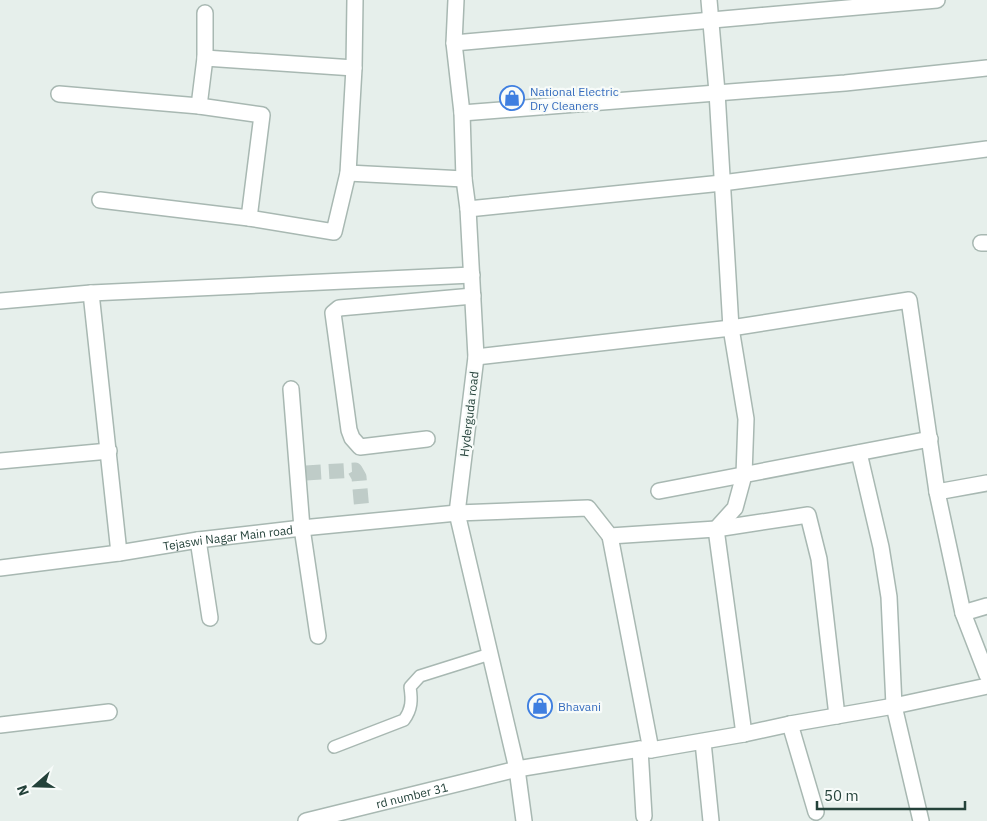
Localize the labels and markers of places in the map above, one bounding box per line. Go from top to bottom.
place label: National Electric Dry Cleaners [530,84,619,113]
shop icon: National Electric Dry Cleaners [499,85,525,111]
shop icon: Bhavani [527,693,553,719]
place label: Bhavani [558,699,601,714]

